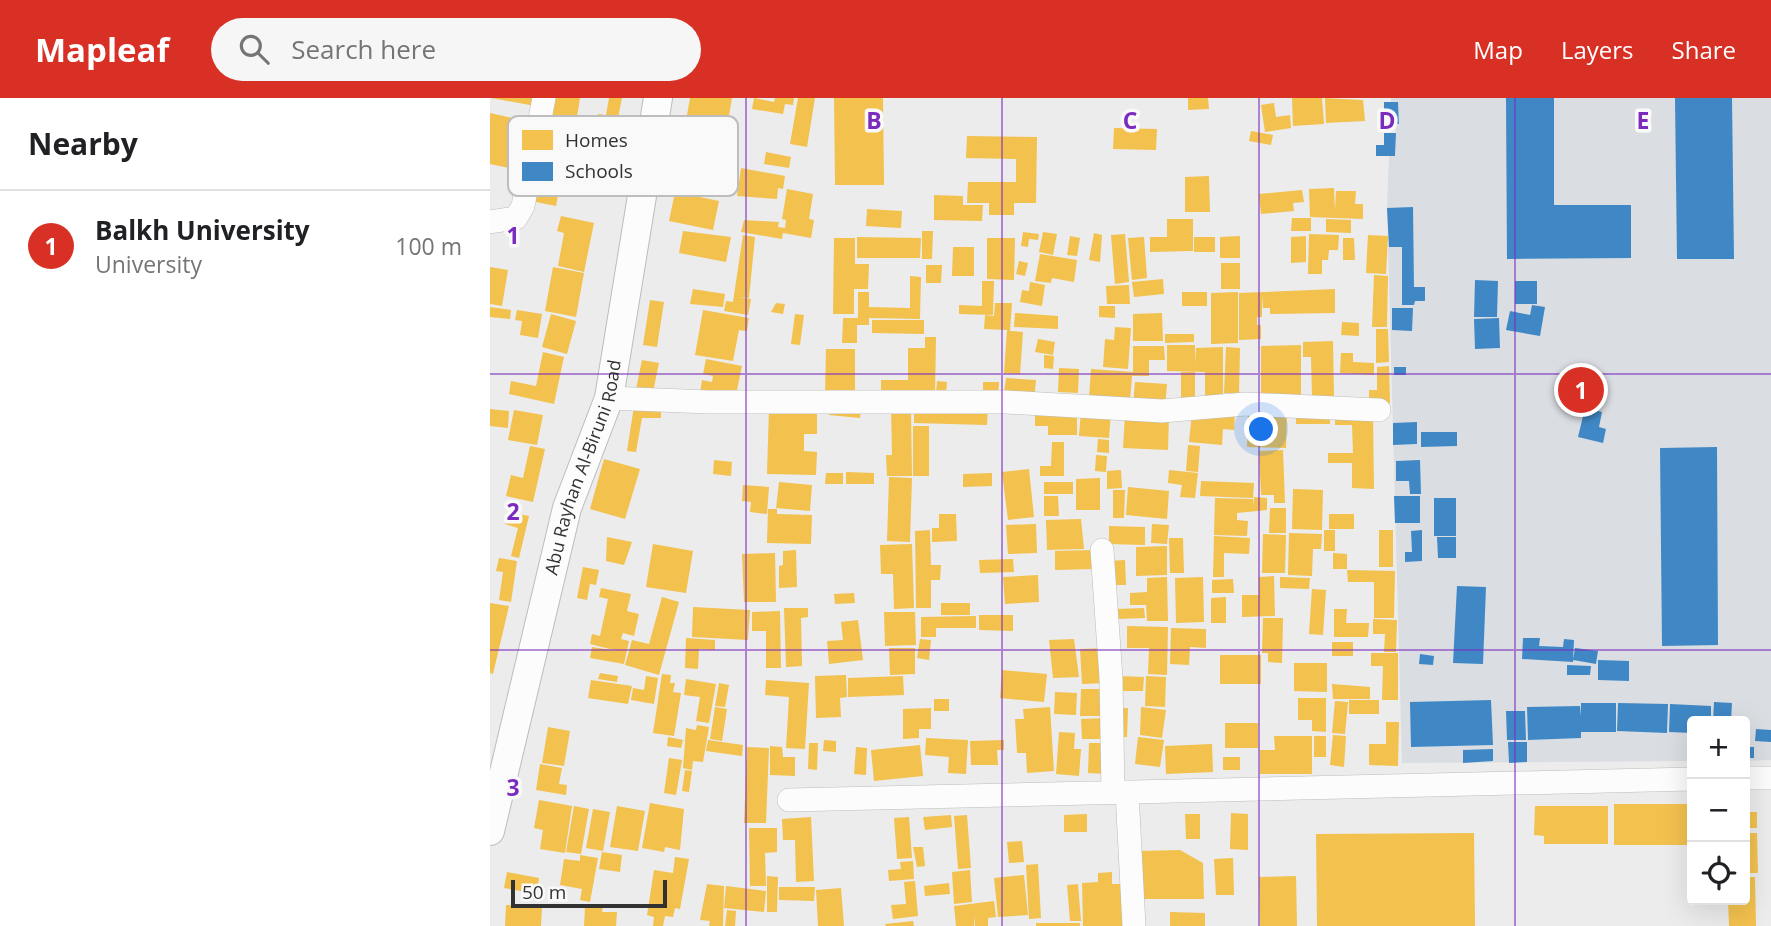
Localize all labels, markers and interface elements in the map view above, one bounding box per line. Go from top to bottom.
search box [211,18,701,81]
text: Mapleaf [35,27,169,72]
icon: search [235,30,273,68]
text: Search here [291,31,436,67]
text: Map [1473,33,1523,66]
text: Layers [1561,33,1634,66]
text: Share [1672,33,1736,66]
text: B [866,104,882,136]
text: C [1123,104,1137,136]
text: D [1378,104,1396,136]
text: E [1637,104,1649,136]
legend [508,116,738,196]
text: Nearby [28,123,138,164]
text: Homes [565,127,628,153]
text: Schools [565,158,633,184]
text: Balkh University [95,212,310,248]
text: 1 [506,219,520,251]
text: 1 [44,230,58,262]
text: 100 m [395,230,462,262]
text: University [95,248,202,280]
street label: Abu Rayhan Al-Biruni Road [538,358,626,577]
pin: 1 [1558,364,1604,416]
your location [1244,412,1278,446]
text: 2 [506,495,520,527]
map controls [1687,716,1750,905]
button: + [1687,716,1750,779]
text: 3 [506,771,520,803]
button: − [1687,779,1750,842]
button: locate [1687,842,1750,905]
scale bar [511,877,667,909]
text: 50 m [522,879,566,905]

